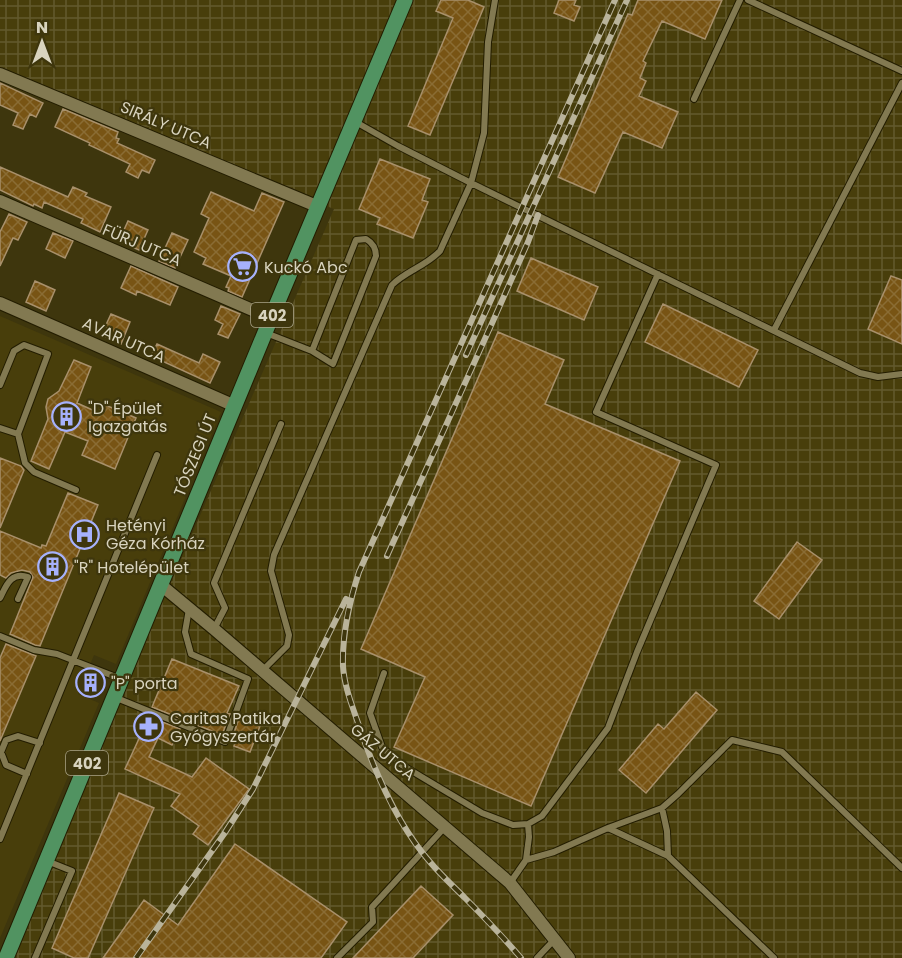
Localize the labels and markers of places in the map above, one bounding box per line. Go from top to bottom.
supermarket icon: Kuckó Abc [227,251,259,283]
place label: Kuckó Abc [264,256,348,279]
place label: "D" Épület Igazgatás [88,397,167,438]
building icon: "D" Épület Igazgatás [51,401,83,433]
place label: Hetényi Géza Kórház [106,514,205,555]
hospital icon: Hetényi Géza Kórház [69,518,101,550]
building icon: "R" Hotelépület [37,551,69,583]
place label: "R" Hotelépület [74,556,189,579]
building icon: "P" porta [74,667,106,699]
place label: "P" porta [111,672,178,695]
place label: Caritas Patika Gyógyszertár [170,707,281,748]
pharmacy icon: Caritas Patika Gyógyszertár [133,711,165,743]

